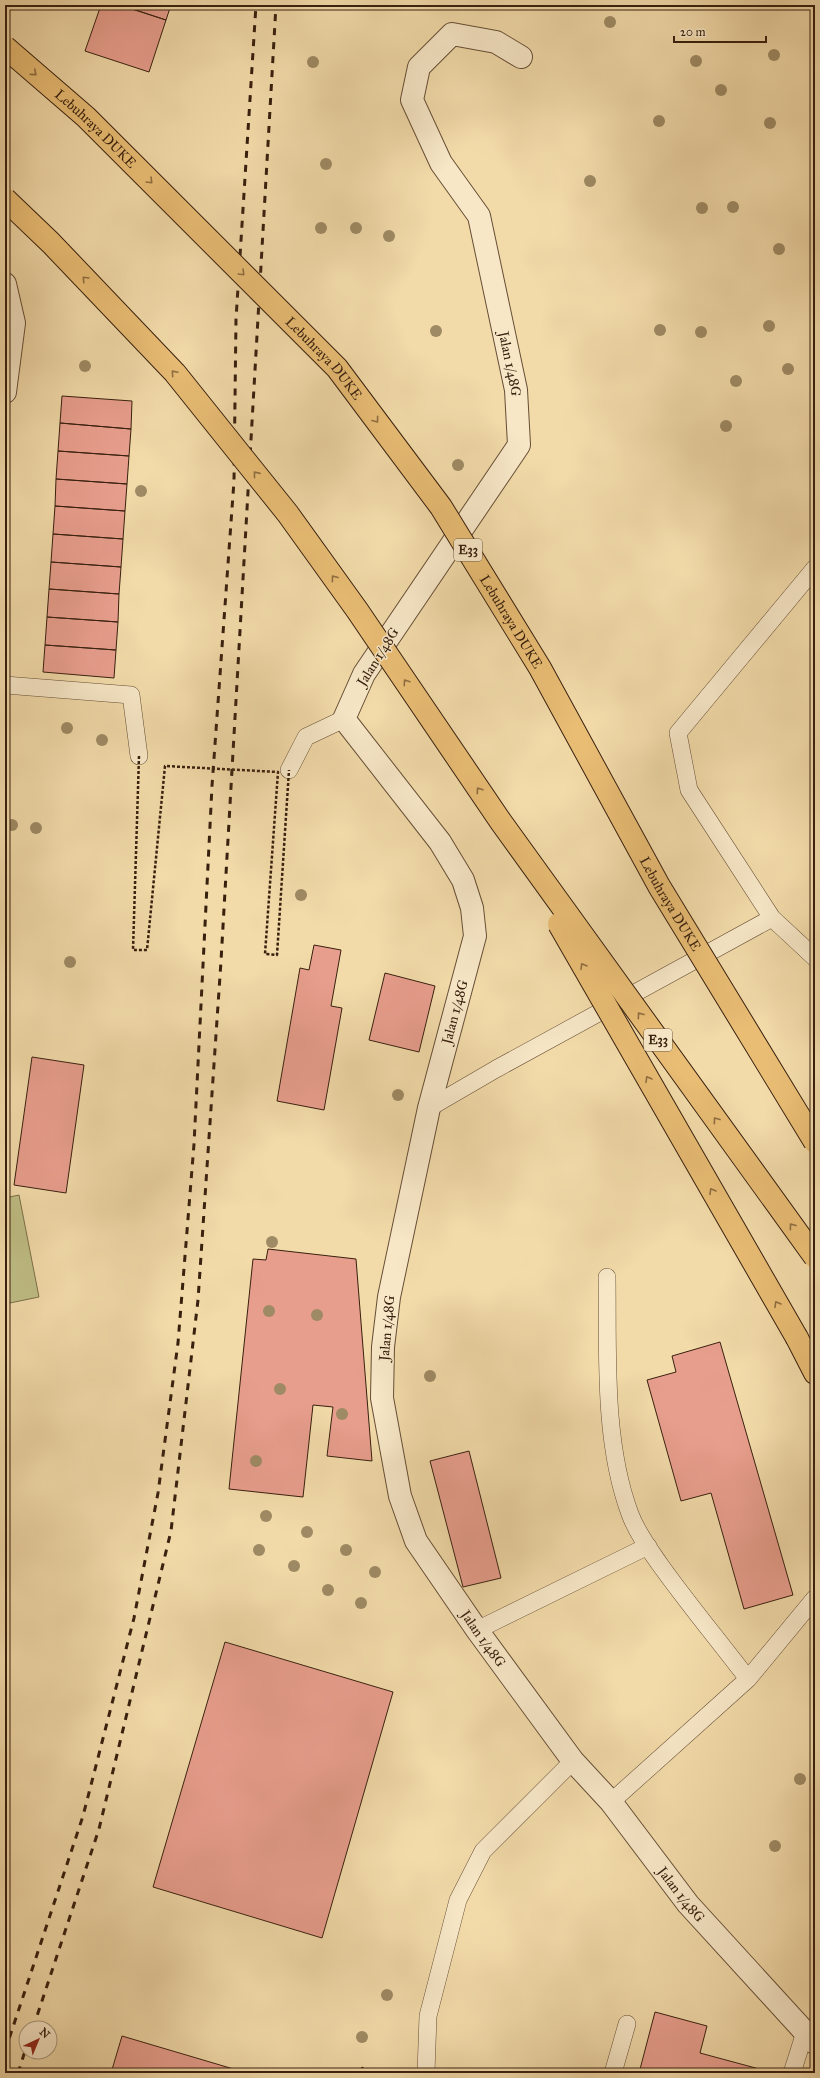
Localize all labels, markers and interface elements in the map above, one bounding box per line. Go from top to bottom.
scale bar [674,18,766,44]
text: 20 m [680,25,706,39]
one-way arrow [30,68,37,75]
street label: Lebuhraya DUKE [51,85,140,171]
one-way arrow [145,176,153,184]
one-way arrow [237,268,245,276]
one-way arrow [82,276,90,284]
street label: Lebuhraya DUKE [282,313,366,403]
street label: Jalan 1/48G [494,328,525,397]
one-way arrow [172,370,179,378]
one-way arrow [371,416,378,423]
one-way arrow [254,472,261,479]
road number: E33 [454,539,482,561]
street label: Lebuhraya DUKE [476,572,547,671]
one-way arrow [331,575,339,582]
street label: Jalan 1/48G [352,625,404,692]
one-way arrow [403,679,411,686]
one-way arrow [476,787,484,794]
street label: Lebuhraya DUKE [636,854,705,954]
one-way arrow [581,963,588,970]
street label: Jalan 1/48G [438,978,473,1048]
one-way arrow [638,1012,645,1019]
road number: E33 [644,1029,672,1051]
one-way arrow [645,1076,652,1083]
one-way arrow [714,1118,721,1125]
one-way arrow [710,1188,717,1195]
one-way arrow [790,1223,797,1230]
street label: Jalan 1/48G [375,1294,399,1364]
one-way arrow [775,1301,782,1308]
street label: Jalan 1/48G [455,1605,510,1670]
street label: Jalan 1/48G [652,1862,709,1926]
north arrow [18,2020,58,2060]
text: N [37,2025,53,2042]

